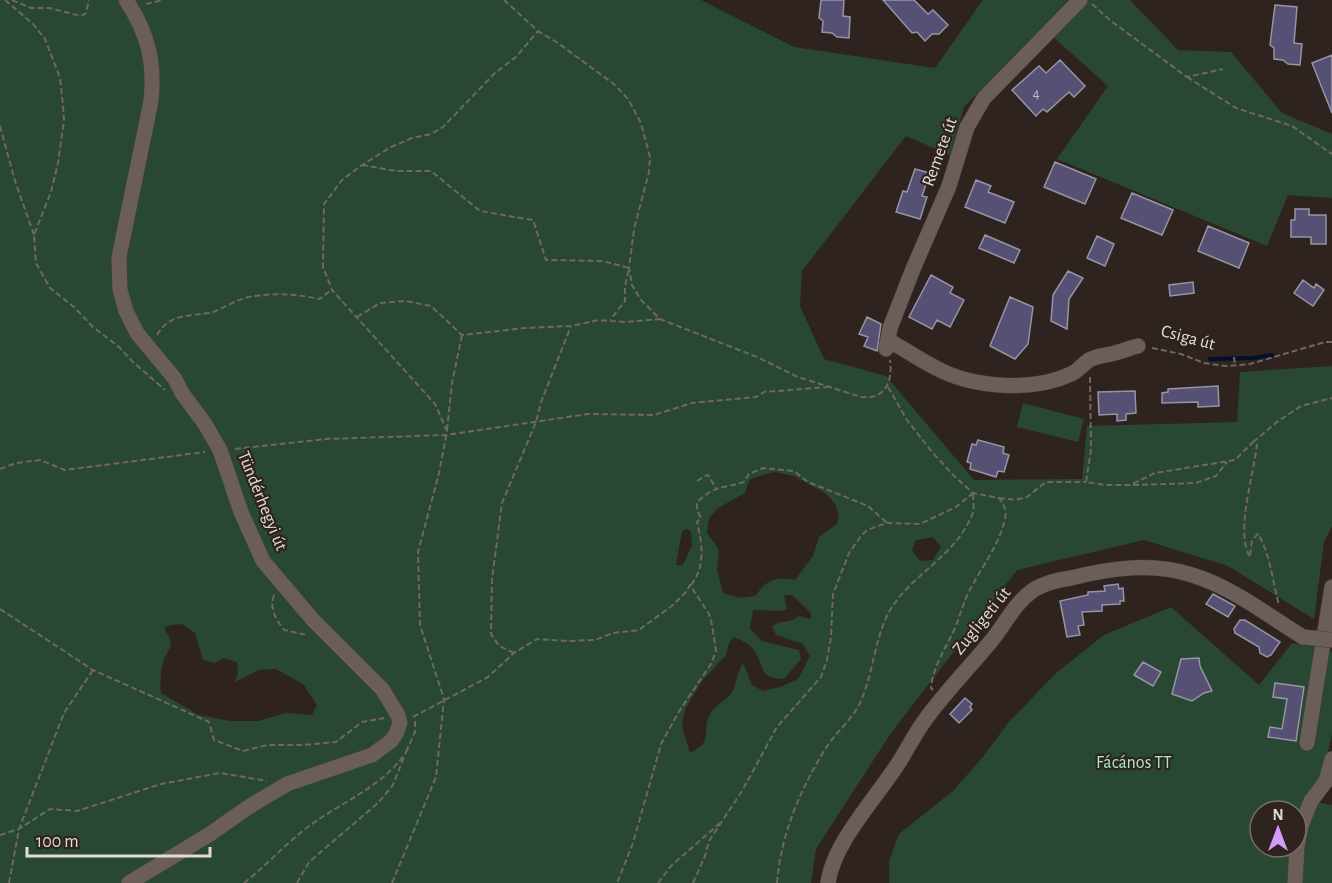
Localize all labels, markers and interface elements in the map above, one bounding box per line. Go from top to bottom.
house number: 4 [1032,86,1040,101]
street label: Remete út [919,115,961,189]
street label: Csiga út [1159,322,1217,354]
street label: Tündérhegyi út [234,449,290,553]
street label: Zugligeti út [950,584,1015,658]
park label: Fácános TT [1096,754,1172,772]
north arrow [1248,799,1308,859]
text: N [1272,807,1284,823]
scale bar [27,820,210,858]
text: 100 m [36,833,79,851]

